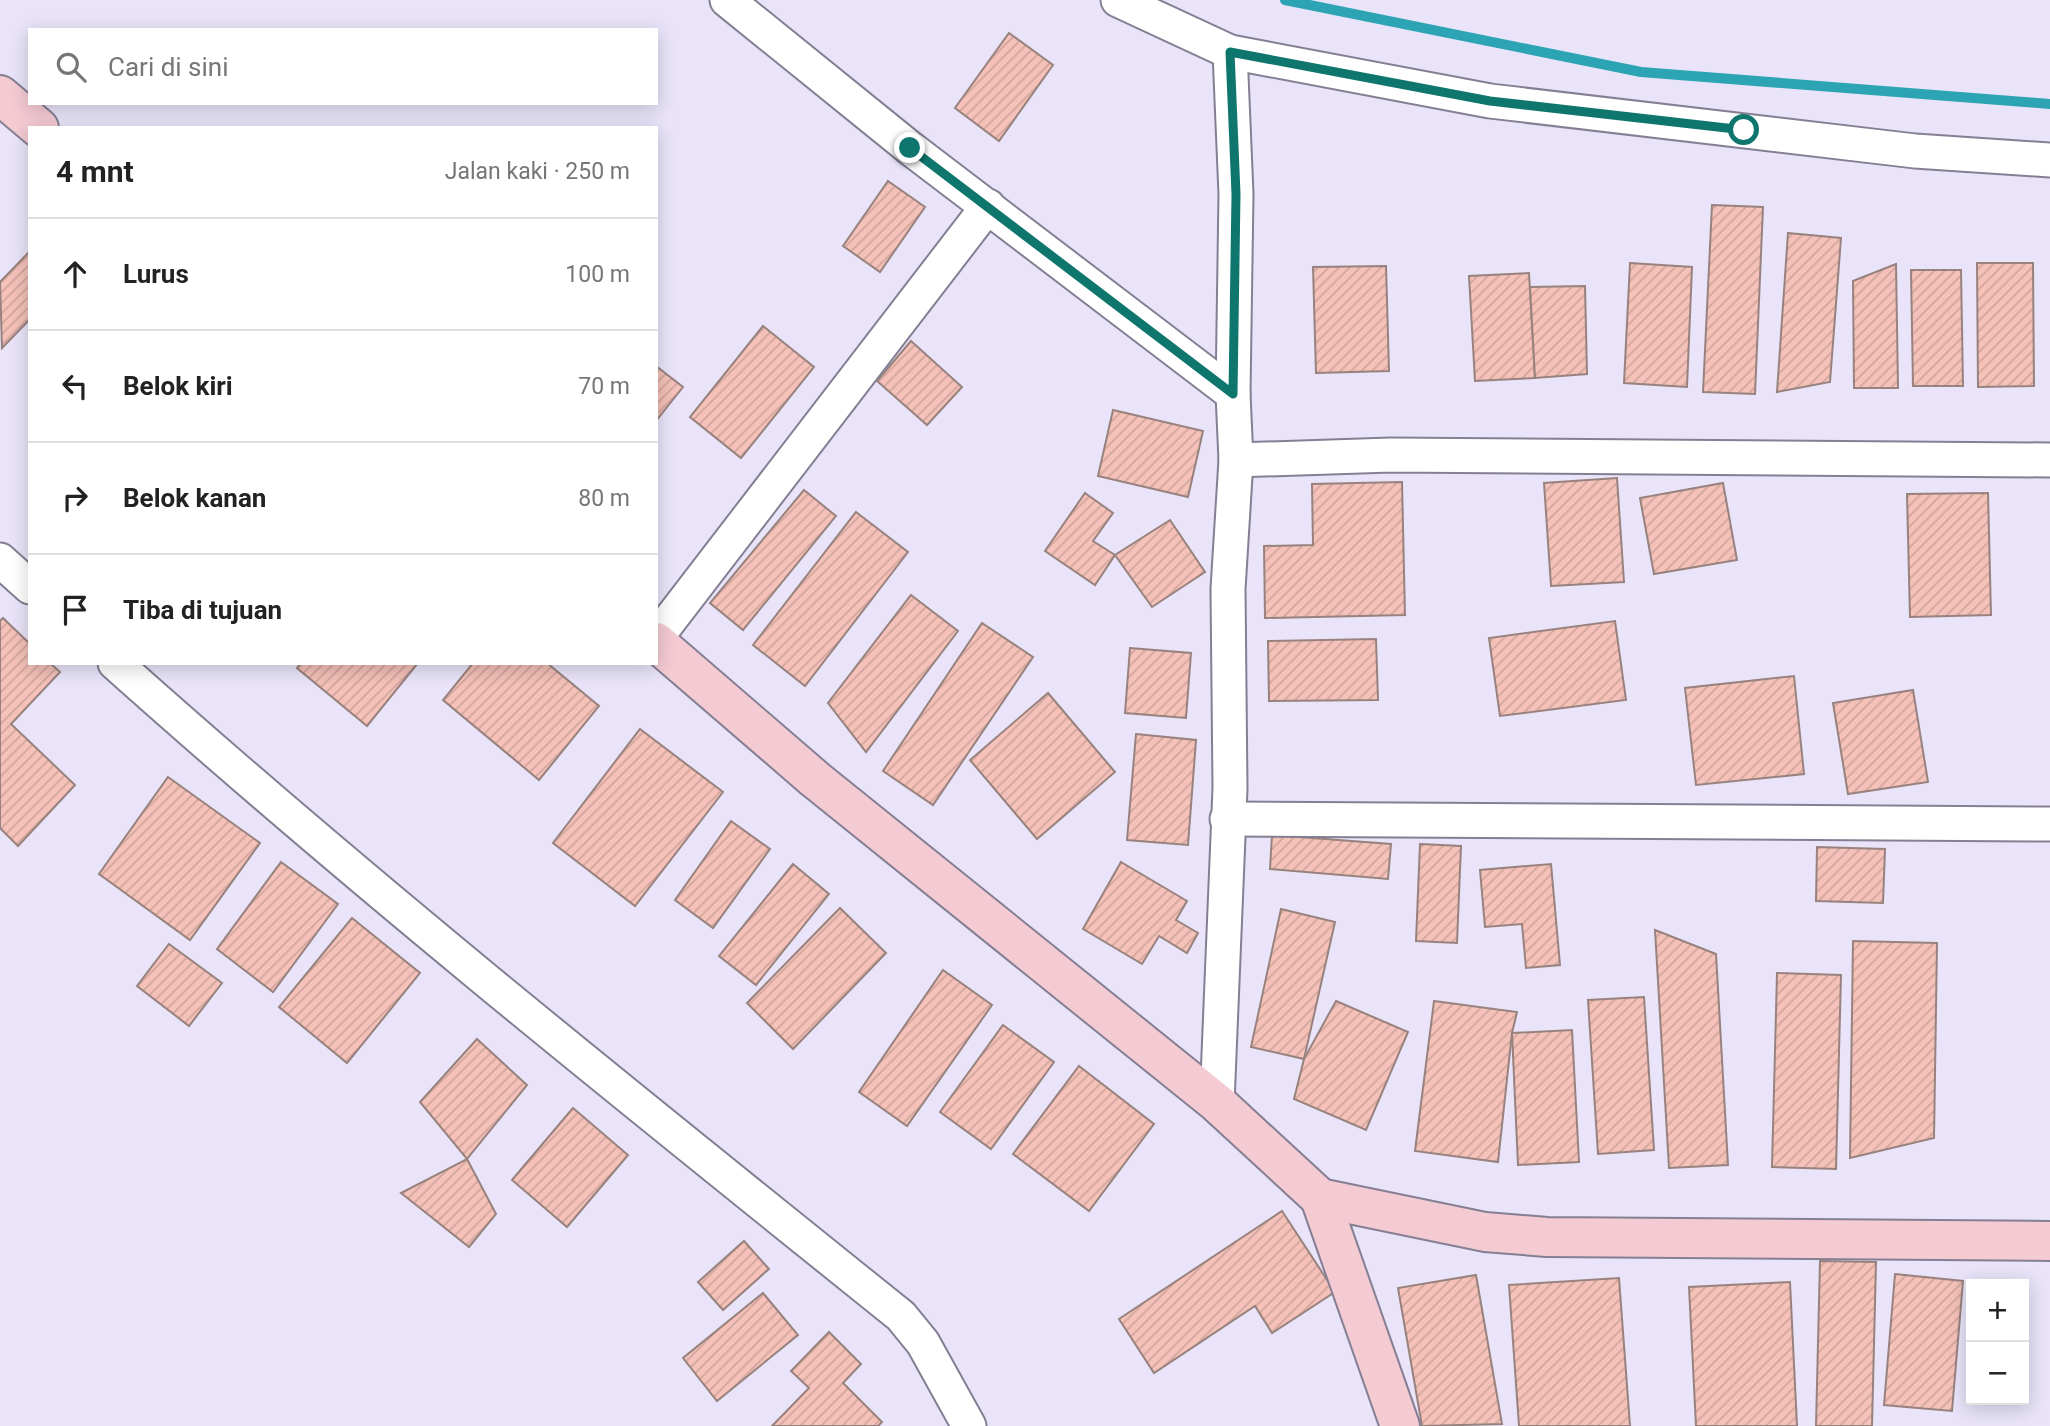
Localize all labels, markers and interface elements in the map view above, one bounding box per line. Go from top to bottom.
search box [28,28,658,105]
icon: search [52,48,90,86]
text: Cari di sini [108,52,229,82]
route start [1728,114,1759,145]
route end [894,132,925,163]
text: 4 mnt [56,154,134,189]
text: Jalan kaki · 250 m [445,158,630,185]
icon: ahead [56,255,94,293]
text: Lurus [123,259,189,289]
text: 100 m [565,261,630,288]
icon: left [56,367,94,405]
text: Belok kiri [123,371,233,401]
text: 70 m [578,373,630,400]
icon: right [56,479,94,517]
text: Belok kanan [123,483,266,513]
text: 80 m [578,485,630,512]
icon: arrive [56,591,94,629]
text: Tiba di tujuan [123,595,282,625]
map controls [1966,1279,2029,1405]
button: + [1966,1279,2029,1342]
button: − [1966,1342,2029,1405]

